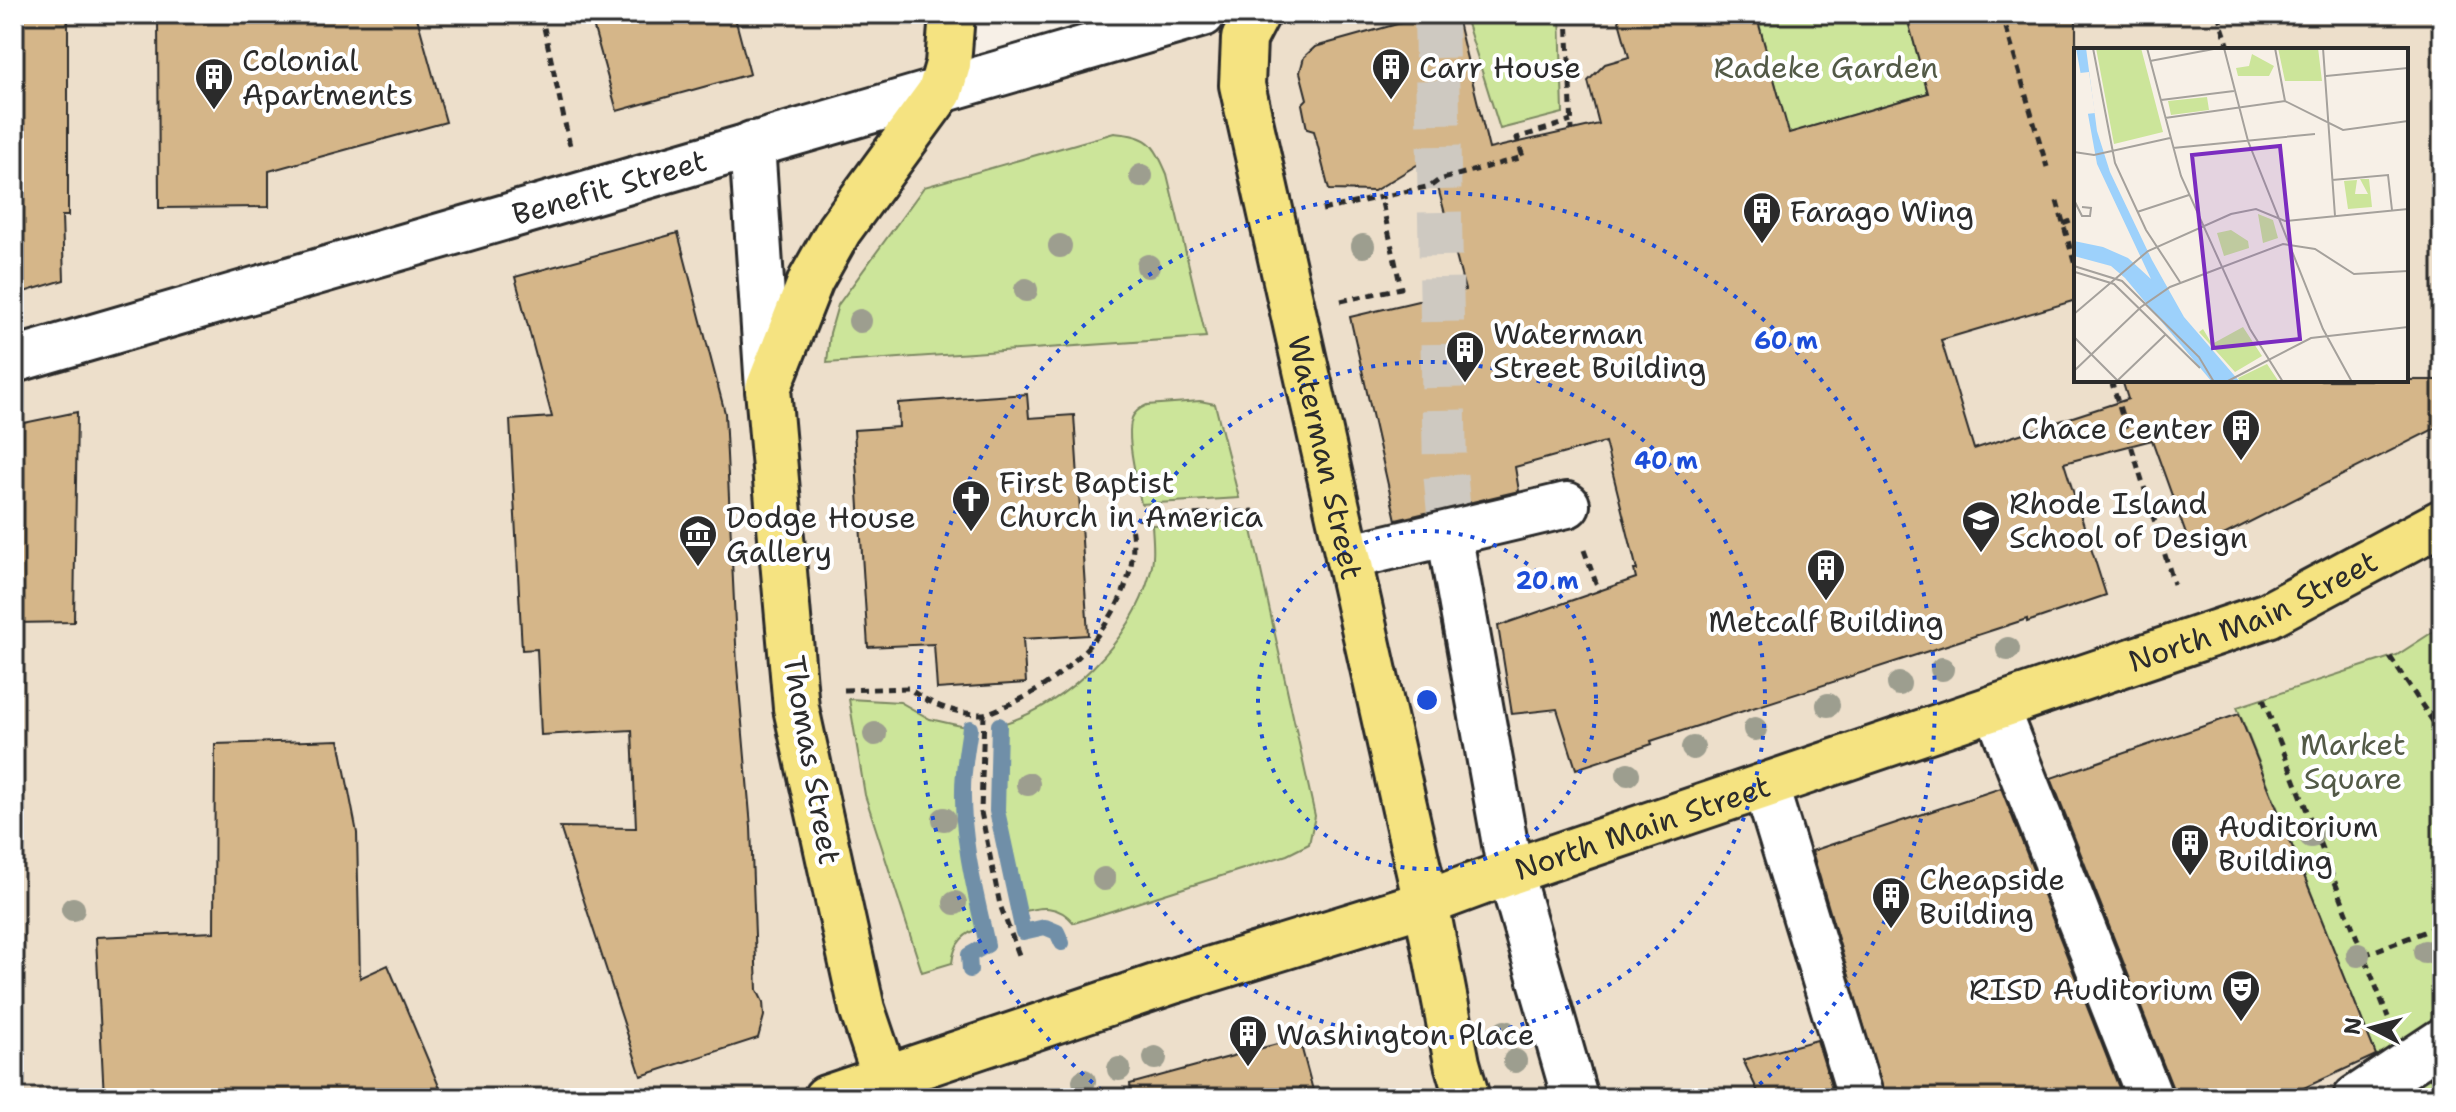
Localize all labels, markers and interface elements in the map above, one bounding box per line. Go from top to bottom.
place label: Colonial Apartments [242,40,413,115]
building icon: Carr House [1370,46,1412,101]
place label: Carr House [1419,47,1581,88]
park label: Radeke Garden [1714,47,1938,88]
inset map [2074,48,2408,382]
building icon: Colonial Apartments [193,56,235,111]
street label: Benefit Street [507,139,711,234]
building icon: Farago Wing [1741,190,1783,245]
place label: Farago Wing [1790,191,1974,232]
place label: Waterman Street Building [1493,313,1706,388]
text: 60 m [1754,325,1818,357]
building icon: Waterman Street Building [1444,329,1486,384]
street label: Waterman Street [1278,332,1373,583]
building icon: Chace Center [2220,407,2262,462]
place label: Chace Center [2021,408,2213,449]
text: 40 m [1634,445,1698,477]
place label: First Baptist Church in America [999,462,1263,537]
church icon: First Baptist Church in America [950,478,992,533]
place label: Rhode Island School of Design [2009,483,2248,558]
place label: Dodge House Gallery [726,497,916,572]
school or university icon: Rhode Island School of Design [1960,499,2002,554]
museum icon: Dodge House Gallery [677,513,719,568]
street label: North Main Street [2123,540,2384,681]
building icon: Metcalf Building [1805,547,1847,602]
text: 20 m [1515,565,1579,597]
place label: Metcalf Building [1708,601,1944,642]
street label: Thomas Street [773,652,851,868]
centre of rings [1413,686,1441,714]
park label: Market Square [2300,724,2406,799]
street label: North Main Street [1509,765,1775,890]
place label: Auditorium Building [2218,806,2378,881]
building icon: Auditorium Building [2169,822,2211,877]
place label: Cheapside Building [1919,859,2065,934]
building icon: Cheapside Building [1870,875,1912,930]
theatre icon: RISD Auditorium [2220,968,2262,1023]
place label: RISD Auditorium [1969,969,2213,1010]
north arrow [2332,988,2412,1068]
building icon: Washington Place [1227,1013,1269,1068]
place label: Washington Place [1276,1014,1535,1055]
text: N [2337,1016,2368,1036]

